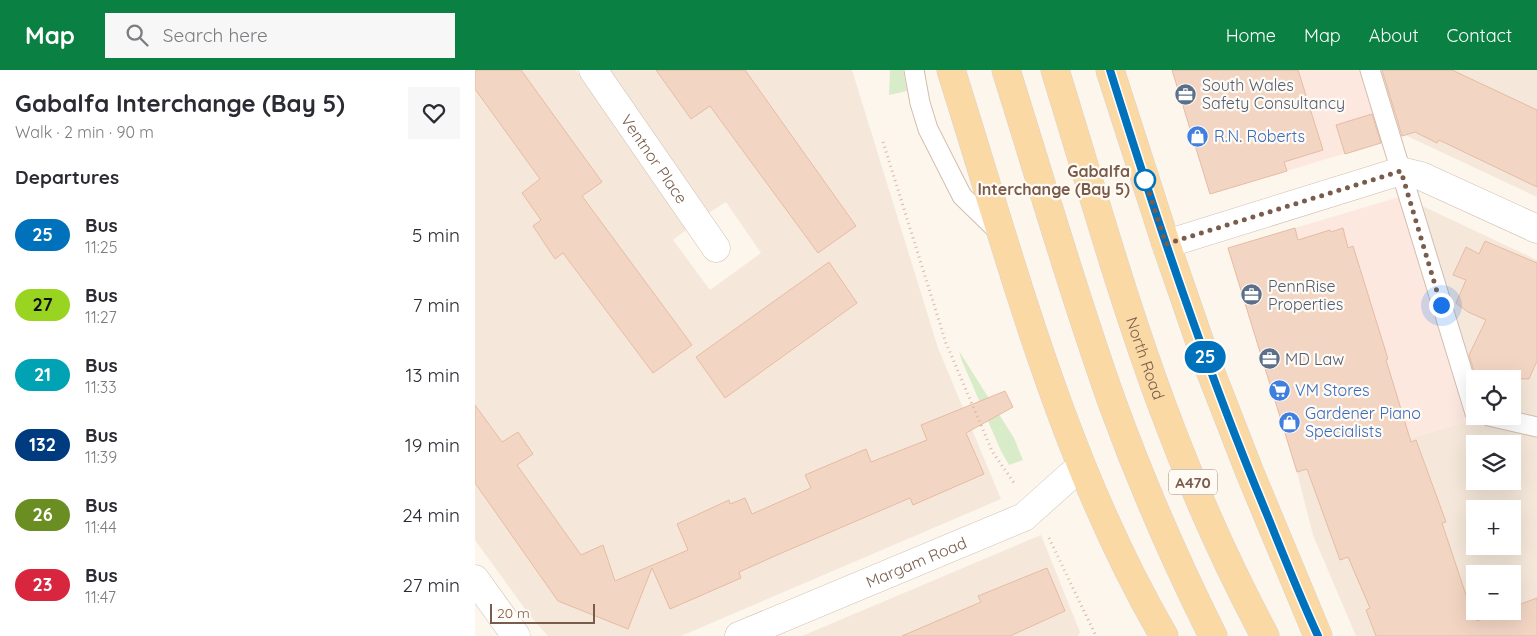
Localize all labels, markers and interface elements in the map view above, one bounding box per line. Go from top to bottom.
search box [105,13,455,58]
text: Map [25,20,75,50]
icon: search [123,21,151,49]
text: Search here [163,23,268,47]
text: Home [1226,24,1276,47]
text: Map [1304,24,1341,47]
text: About [1369,24,1419,47]
text: Contact [1447,24,1512,47]
place label: South Wales Safety Consultancy [1202,75,1345,113]
office icon: South Wales Safety Consultancy [1174,82,1198,106]
button: heart [408,87,460,139]
text: Gabalfa Interchange (Bay 5) [15,88,345,118]
street label: Ventnor Place [617,110,692,207]
text: Walk · 2 min · 90 m [15,122,154,142]
shop icon: R.N. Roberts [1186,124,1210,148]
place label: R.N. Roberts [1214,126,1305,146]
place label: Gabalfa Interchange (Bay 5) [977,161,1130,199]
text: Departures [15,165,119,189]
marker: Gabalfa Interchange (Bay 5) [1134,169,1156,191]
text: Bus [85,213,118,237]
text: 25 [32,223,53,246]
text: 5 min [412,223,460,247]
text: 11:25 [85,237,117,257]
place label: PennRise Properties [1268,276,1343,314]
text: Bus [85,283,118,307]
office icon: PennRise Properties [1240,283,1264,307]
text: 27 [32,293,53,316]
text: 7 min [413,293,460,317]
your location [1429,293,1454,318]
text: 11:27 [85,307,117,327]
street label: North Road [1122,314,1169,402]
line badge: 25 [1183,341,1227,373]
text: 25 [1195,345,1215,368]
office icon: MD Law [1257,347,1281,371]
place label: MD Law [1285,349,1344,369]
text: Bus [85,353,118,377]
text: 21 [34,363,51,386]
text: 13 min [405,363,460,387]
map controls [1466,370,1521,620]
button: locate [1466,370,1521,425]
text: 11:33 [85,377,117,397]
supermarket icon: VM Stores [1267,378,1291,402]
place label: VM Stores [1295,380,1370,400]
place label: Gardener Piano Specialists [1305,403,1421,441]
shop icon: Gardener Piano Specialists [1277,410,1301,434]
text: Bus [85,423,118,447]
text: 132 [29,433,56,456]
text: 19 min [405,433,460,457]
button: layers [1466,435,1521,490]
text: 11:39 [85,447,117,467]
road number: A470 [1169,470,1217,494]
text: Bus [85,493,118,517]
button: + [1466,500,1521,555]
text: 26 [32,503,53,526]
text: 24 min [402,503,460,527]
text: 11:44 [85,517,117,537]
street label: Margam Road [863,532,969,592]
text: Bus [85,563,118,587]
button: − [1466,565,1521,620]
text: 23 [33,573,52,596]
text: 27 min [403,573,460,597]
text: 11:47 [85,587,116,607]
scale bar [490,601,595,624]
text: 20 m [497,604,530,622]

